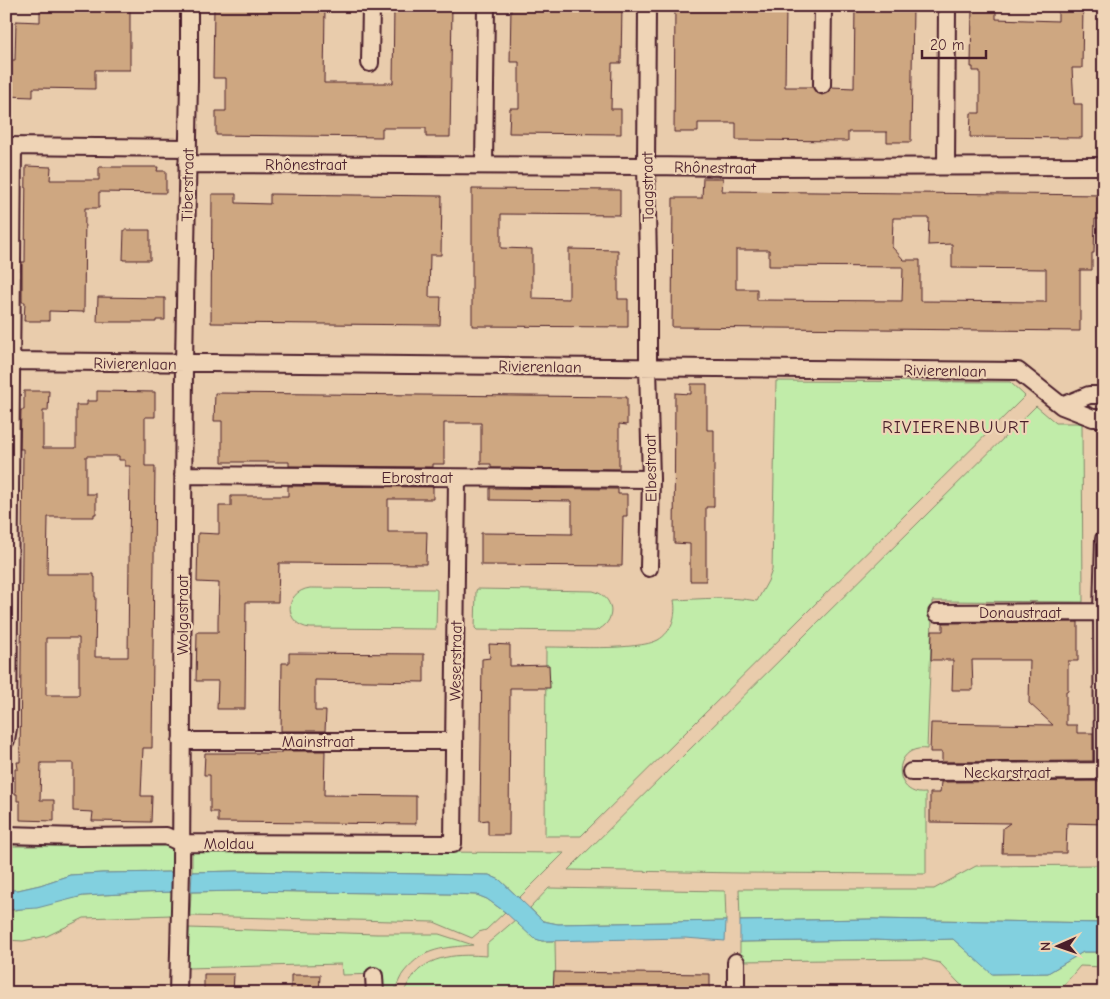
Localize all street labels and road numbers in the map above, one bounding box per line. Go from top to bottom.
street label: Tiberstraat [178,148,198,222]
street label: Taagstraat [638,151,658,222]
street label: Rhônestraat [265,156,347,174]
street label: Rhônestraat [674,158,756,178]
street label: Rivierenlaan [93,354,177,374]
street label: Rivierenlaan [498,357,582,377]
street label: Rivierenlaan [903,361,987,381]
street label: Elbestraat [641,433,661,502]
street label: Ebrostraat [381,469,453,487]
street label: Wolgastraat [174,574,192,655]
street label: Donaustraat [979,604,1062,622]
street label: Weserstraat [446,620,466,701]
street label: Mainstraat [282,733,355,751]
street label: Neckarstraat [964,764,1051,782]
street label: Moldau [204,835,254,853]

